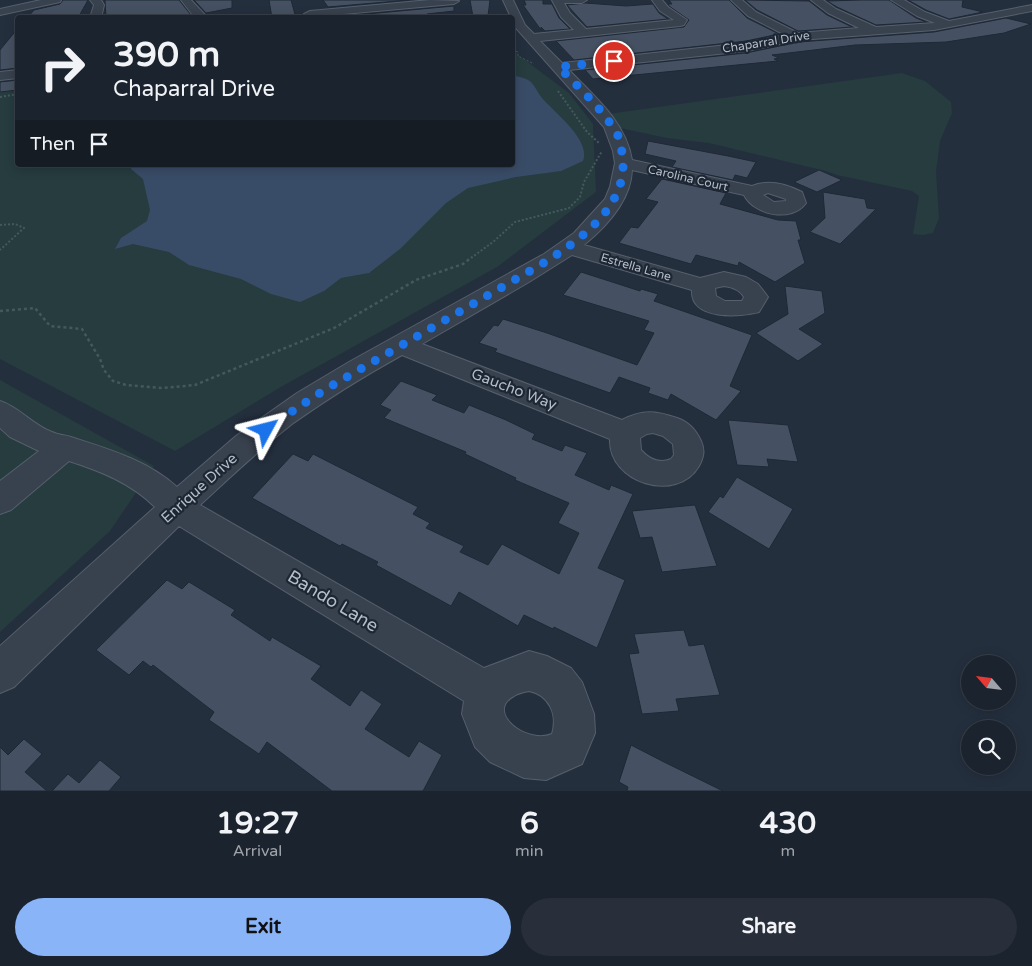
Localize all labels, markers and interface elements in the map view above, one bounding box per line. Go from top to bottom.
street label: Chaparral Drive [721,28,811,56]
text: 390 m [113,34,220,76]
icon: right [30,35,95,100]
pin [593,40,635,82]
icon: arrive [600,47,628,75]
text: Chaparral Drive [113,76,275,102]
icon: arrive [85,130,113,158]
text: Then [30,133,75,155]
street label: Carolina Court [647,162,730,194]
street label: Estrella Lane [599,250,673,284]
street label: Gaucho Way [469,364,559,414]
position arrow [239,403,291,455]
street label: Enrique Drive [157,449,241,527]
street label: Bando Lane [284,565,382,637]
north arrow [961,655,1016,710]
map controls [961,655,1016,775]
button: search [961,720,1016,775]
text: 19:27 [216,805,299,842]
text: 6 [520,805,539,842]
text: 430 [760,805,816,842]
text: Arrival [233,841,282,861]
text: min [515,841,544,861]
text: m [780,841,795,861]
button: Exit [15,898,511,956]
button: Share [521,898,1017,956]

